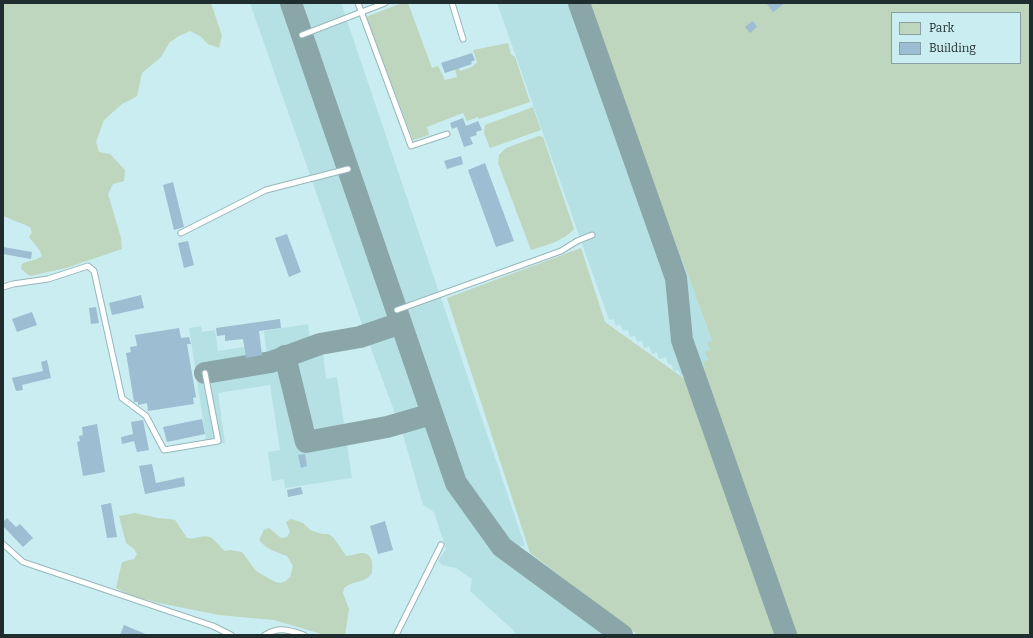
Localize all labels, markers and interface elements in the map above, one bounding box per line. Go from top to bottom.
legend [891,12,1021,64]
text: Park [929,21,954,35]
text: Building [929,41,976,55]

